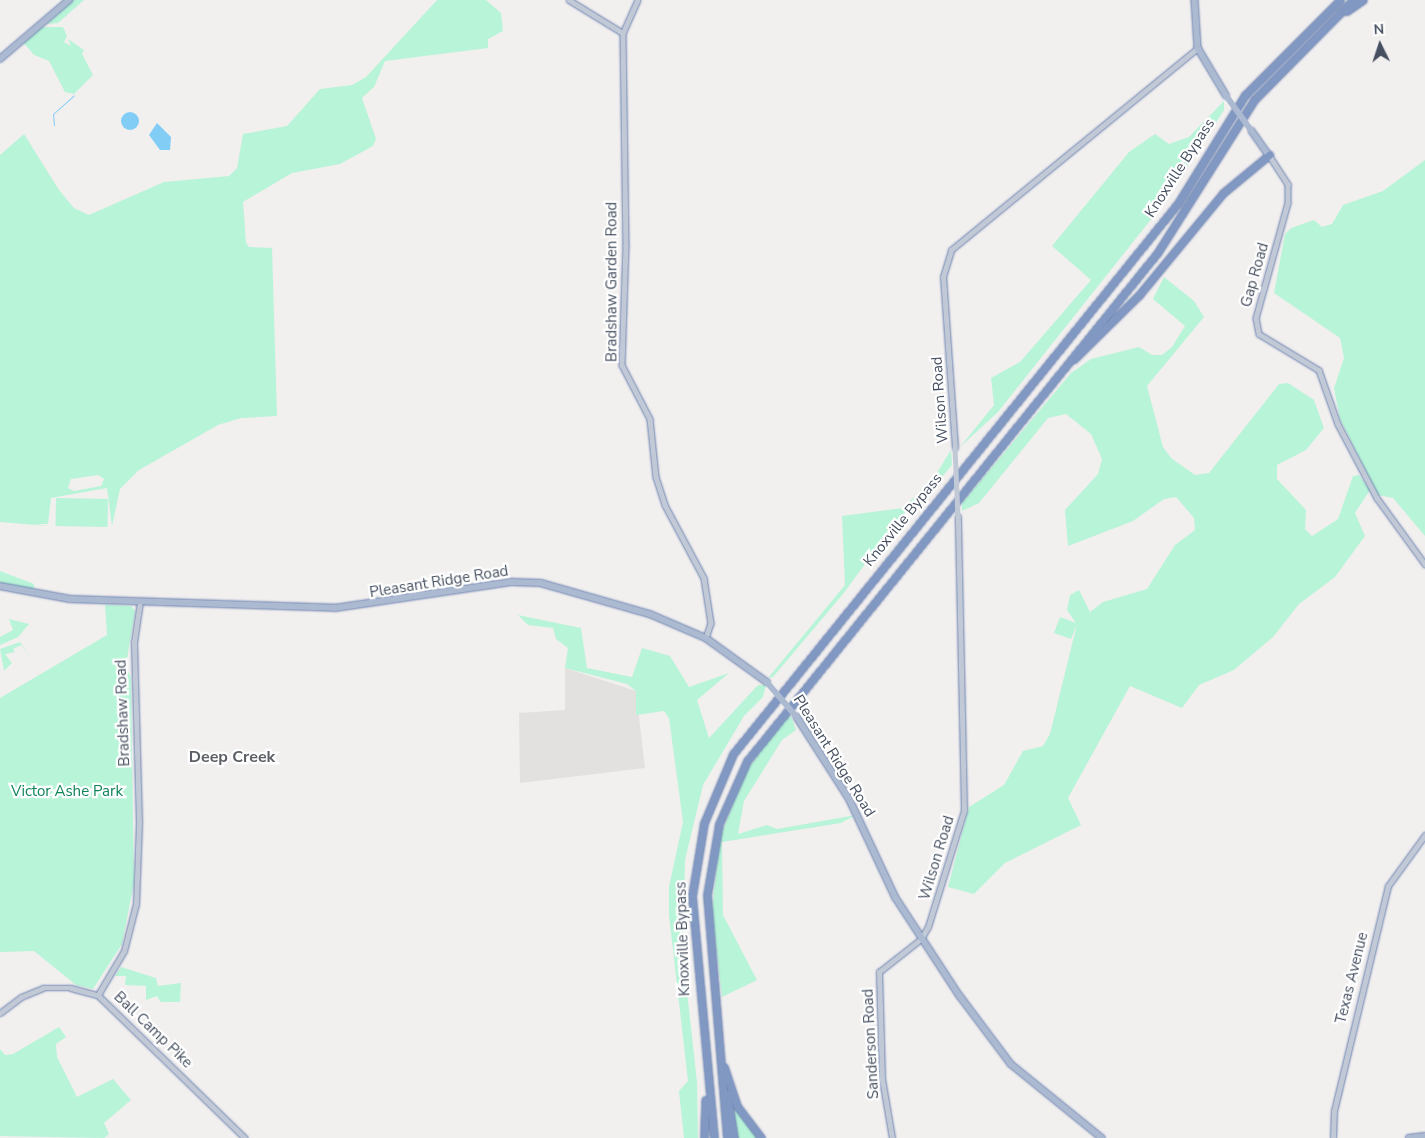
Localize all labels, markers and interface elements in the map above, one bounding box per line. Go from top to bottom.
north arrow [1355,20,1405,70]
text: N [1373,20,1385,39]
street label: Knoxville Bypass [1141,115,1219,221]
street label: Bradshaw Garden Road [603,202,621,362]
street label: Gap Road [1237,241,1273,309]
street label: Wilson Road [928,356,952,444]
street label: Knoxville Bypass [860,470,946,570]
street label: Pleasant Ridge Road [368,562,510,602]
street label: Bradshaw Road [112,659,134,767]
street label: Pleasant Ridge Road [789,692,879,820]
district label: Deep Creek [189,747,275,767]
park label: Victor Ashe Park [11,783,123,801]
street label: Wilson Road [916,814,958,902]
street label: Knoxville Bypass [672,881,694,997]
street label: Texas Avenue [1332,930,1372,1026]
street label: Ball Camp Pike [110,988,196,1072]
street label: Sanderson Road [859,988,883,1100]

